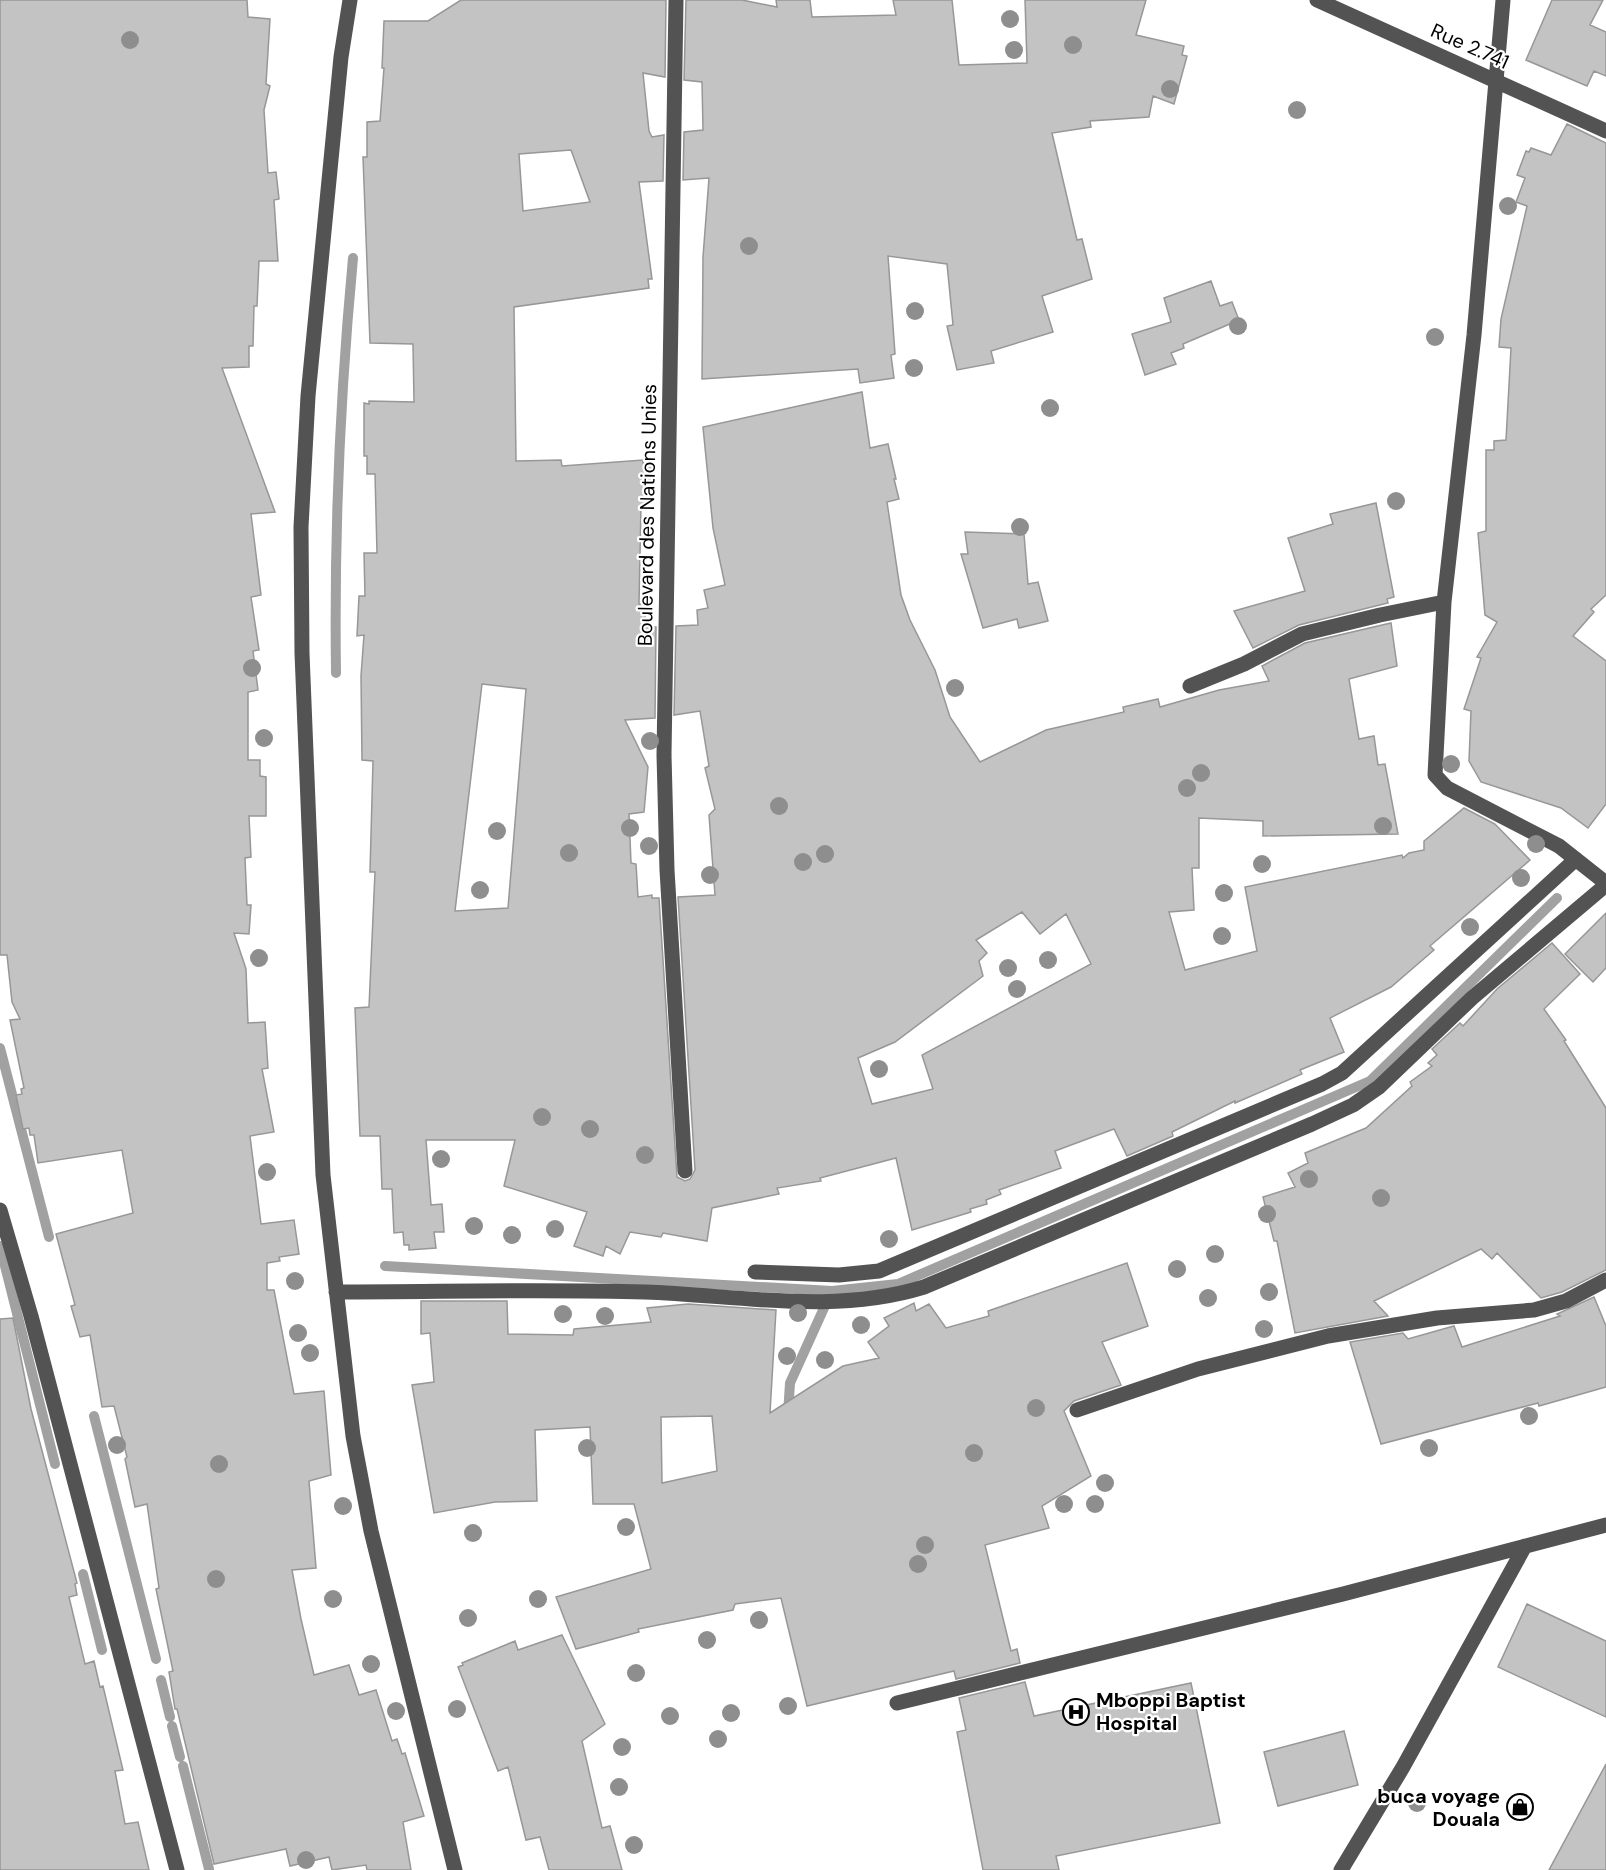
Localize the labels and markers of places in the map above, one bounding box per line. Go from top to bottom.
place label: Mboppi Baptist Hospital [1096,1687,1246,1736]
hospital icon: Mboppi Baptist Hospital [1061,1697,1091,1727]
place label: buca voyage Douala [1377,1783,1500,1832]
shop icon: buca voyage Douala [1505,1792,1535,1822]

